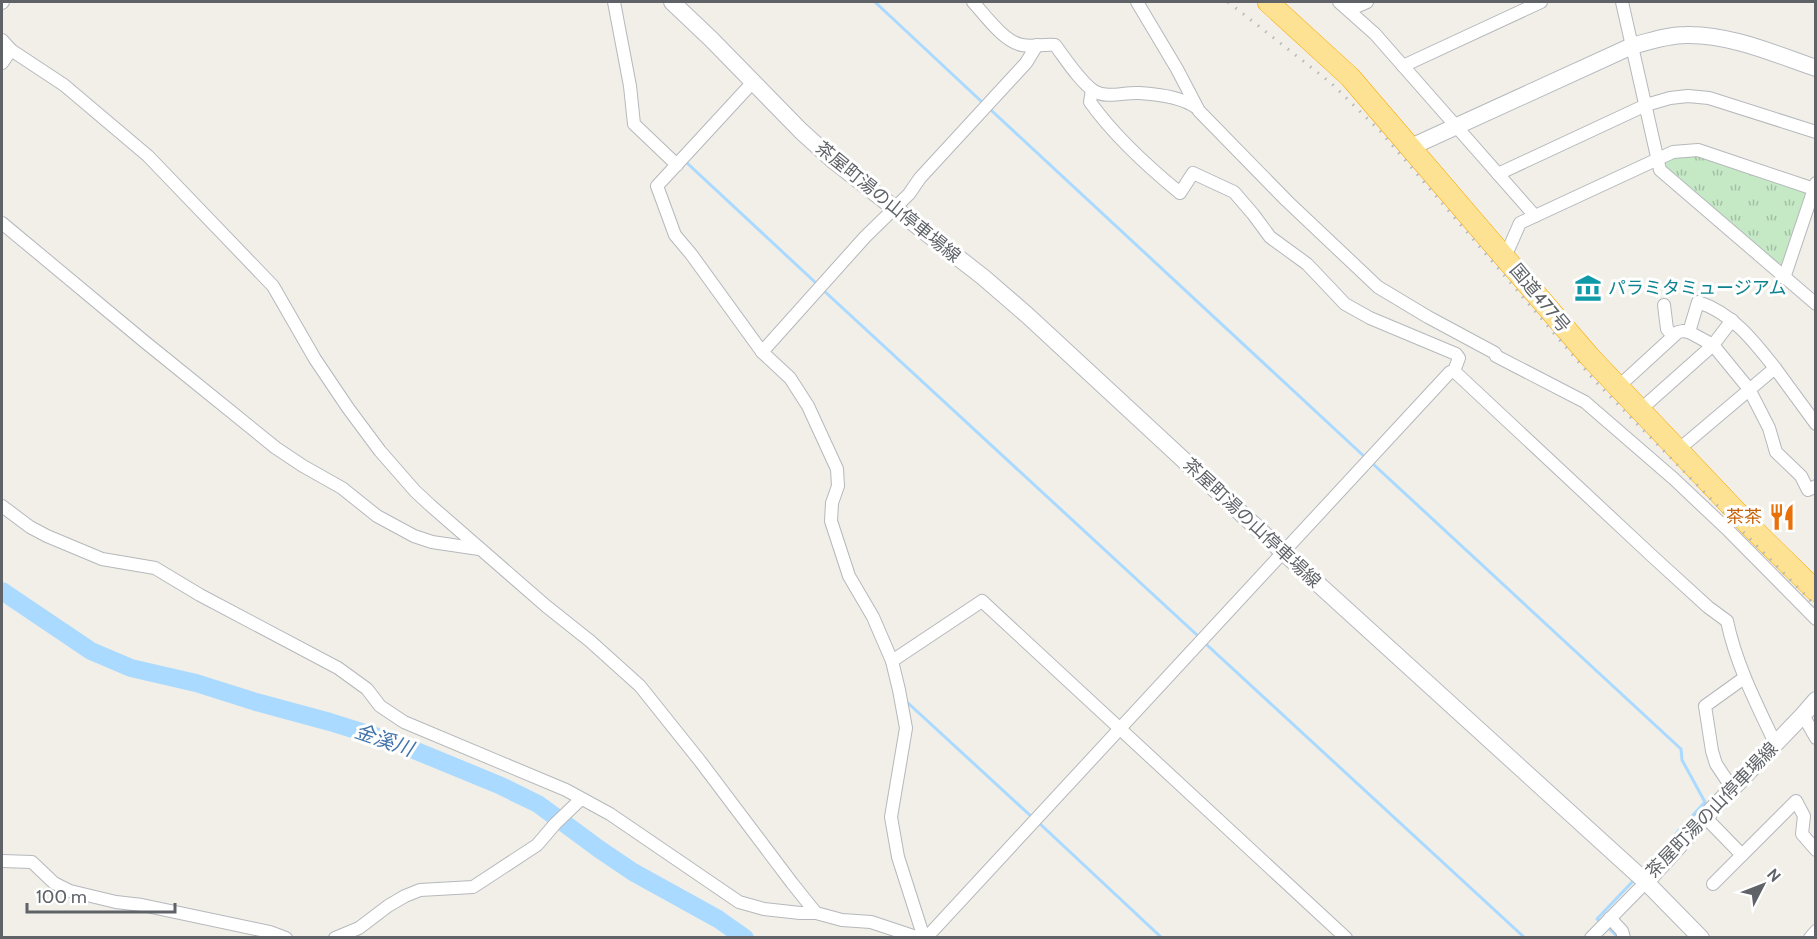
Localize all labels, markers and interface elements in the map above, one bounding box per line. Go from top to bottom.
street label: 茶屋町湯の山停車場線 [811,137,965,267]
street label: 国道477号 [1505,259,1575,337]
museum icon: パラミタミュージアム [1573,273,1603,303]
place label: パラミタミュージアム [1608,277,1786,299]
street label: 茶屋町湯の山停車場線 [1179,454,1325,592]
restaurant icon: 茶茶 [1767,502,1797,532]
place label: 茶茶 [1726,506,1762,528]
water label: 金溪川 [352,719,418,762]
street label: 茶屋町湯の山停車場線 [1642,738,1782,882]
north arrow [1733,855,1793,915]
text: N [1763,865,1785,886]
scale bar [27,876,176,914]
text: 100 m [36,886,87,908]

